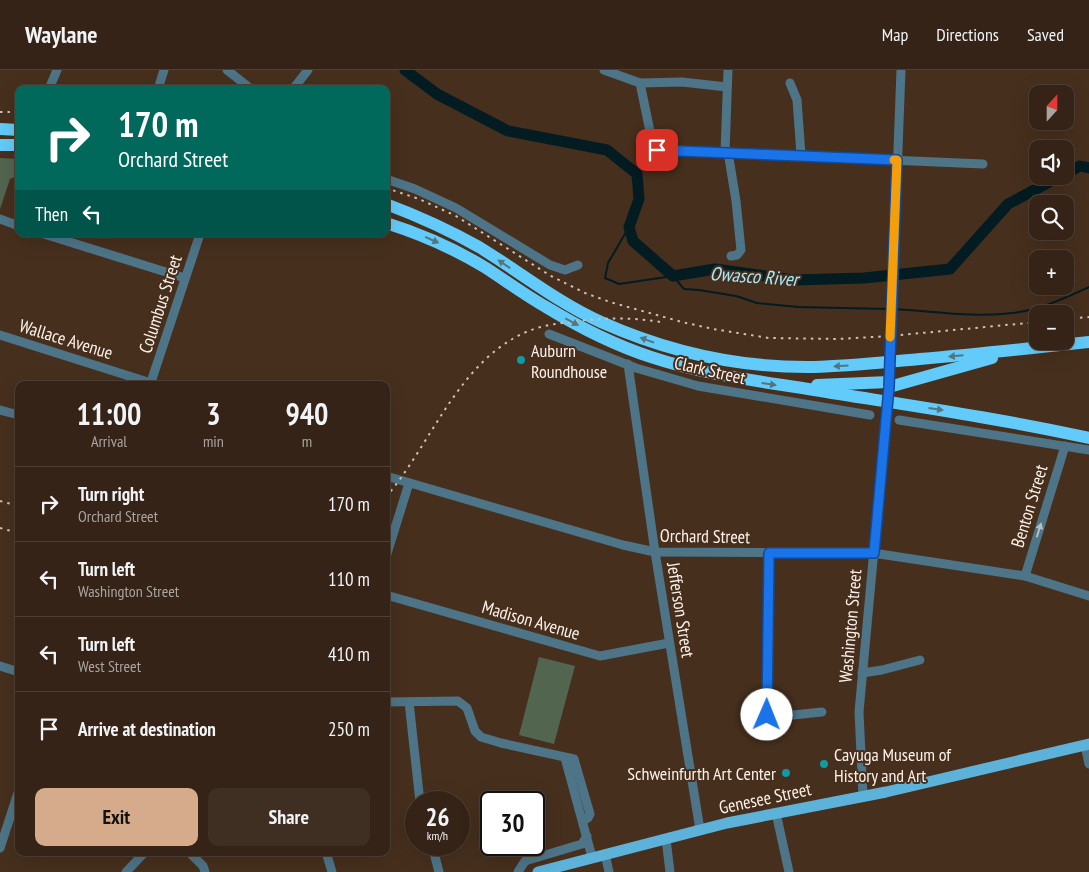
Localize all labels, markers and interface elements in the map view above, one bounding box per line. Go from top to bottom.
text: Waylane [25,19,98,50]
text: Map [882,23,908,46]
text: Directions [936,23,999,46]
text: Saved [1027,23,1064,46]
north arrow [1029,85,1074,130]
map controls [1029,85,1074,350]
text: 170 m [118,101,199,147]
icon: right [35,105,100,170]
pin [636,129,678,171]
icon: arrive [643,136,671,164]
button: sound [1029,140,1074,185]
text: Orchard Street [118,145,228,173]
button: search [1029,195,1074,240]
icon: left [78,200,106,228]
text: Then [35,202,68,226]
one-way arrow [425,236,439,244]
button: + [1029,250,1074,295]
street label: Columbus Street [133,252,187,356]
one-way arrow [497,259,510,269]
water label: Owasco River [709,261,802,291]
button: − [1029,305,1074,350]
street label: Wallace Avenue [16,314,116,364]
one-way arrow [565,318,579,326]
one-way arrow [639,336,654,343]
place label: Auburn Roundhouse [531,339,607,383]
street label: Clark Street [672,351,748,389]
one-way arrow [948,352,964,360]
marker: Auburn Roundhouse [515,354,527,366]
one-way arrow [833,362,849,370]
one-way arrow [761,380,777,388]
text: 11:00 [77,394,141,433]
text: 3 [206,394,221,433]
text: 940 [285,394,328,433]
one-way arrow [928,405,944,413]
text: Arrival [91,431,127,451]
text: min [203,431,224,451]
text: m [302,431,312,451]
street label: Benton Street [1006,462,1052,550]
text: Turn right [78,482,144,506]
icon: right [35,490,63,518]
text: 170 m [328,492,370,516]
text: Orchard Street [78,506,158,526]
one-way arrow [1036,522,1044,537]
street label: Orchard Street [660,524,750,548]
text: Turn left [78,557,135,581]
street label: Jefferson Street [662,560,700,659]
icon: left [35,565,63,593]
text: 110 m [328,567,370,591]
street label: Washington Street [834,568,866,684]
text: Washington Street [78,581,179,601]
street label: Madison Avenue [479,595,583,645]
text: Turn left [78,632,135,656]
icon: left [35,640,63,668]
text: 410 m [328,642,370,666]
text: West Street [78,656,141,676]
position arrow [740,688,792,740]
icon: arrive [35,715,63,743]
text: Arrive at destination [78,717,216,741]
text: 250 m [328,717,370,741]
place label: Cayuga Museum of History and Art [834,743,952,787]
marker: Cayuga Museum of History and Art [818,758,830,770]
place label: Schweinfurth Art Center [627,762,776,785]
marker: Schweinfurth Art Center [780,767,792,779]
street label: Genesee Street [717,777,813,819]
button: Exit [35,788,198,846]
button: Share [208,788,370,846]
speed limit sign: 30 [480,791,545,856]
text: 26 [426,801,449,833]
text: km/h [427,828,448,843]

